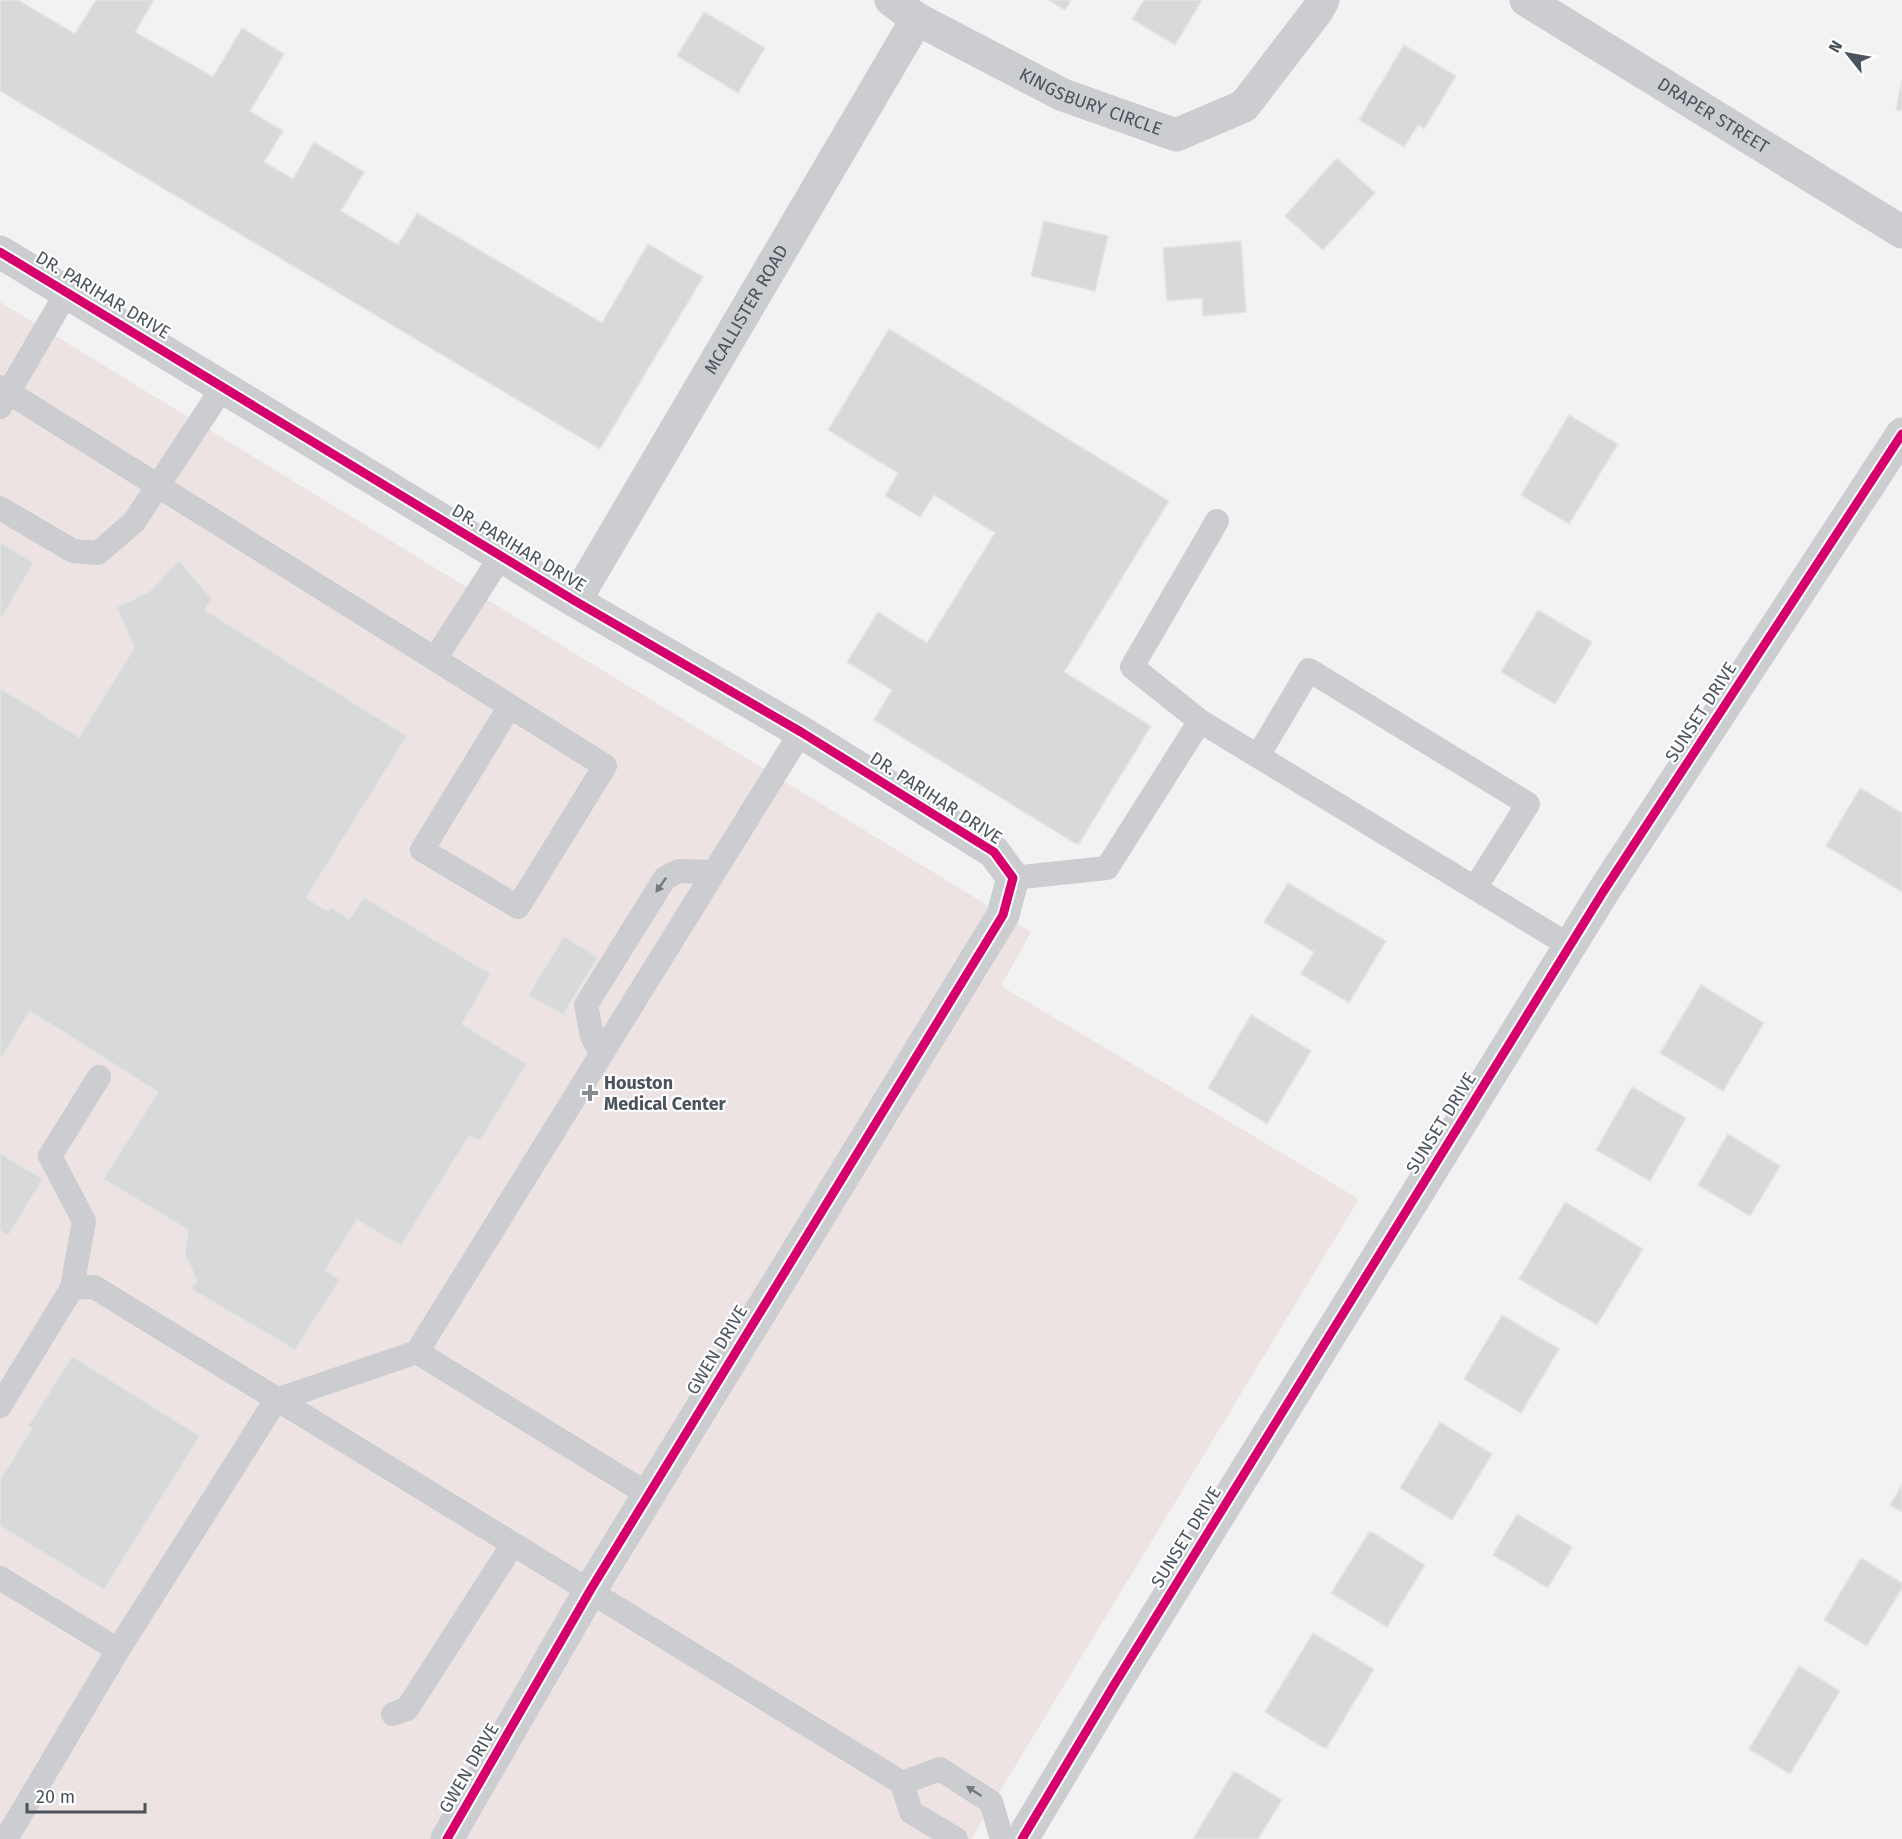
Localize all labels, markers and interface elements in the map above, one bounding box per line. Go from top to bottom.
north arrow [1818,24,1878,84]
text: N [1825,37,1846,56]
street label: KINGSBURY CIRCLE [1015,63,1165,140]
street label: DRAPER STREET [1653,73,1774,159]
street label: MCALLISTER ROAD [700,241,793,378]
street label: DR. PARIHAR DRIVE [32,246,174,344]
street label: DR. PARIHAR DRIVE [448,499,590,597]
street label: SUNSET DRIVE [1660,658,1742,766]
street label: DR. PARIHAR DRIVE [866,747,1006,849]
one-way arrow [655,877,667,893]
street label: SUNSET DRIVE [1401,1068,1481,1178]
place label: Houston Medical Center [604,1072,727,1115]
marker: Houston Medical Center [581,1084,599,1102]
street label: GWEN DRIVE [682,1301,752,1399]
street label: SUNSET DRIVE [1146,1482,1226,1592]
street label: GWEN DRIVE [434,1719,504,1817]
scale bar [27,1776,146,1814]
text: 20 m [36,1786,75,1808]
one-way arrow [966,1786,982,1797]

